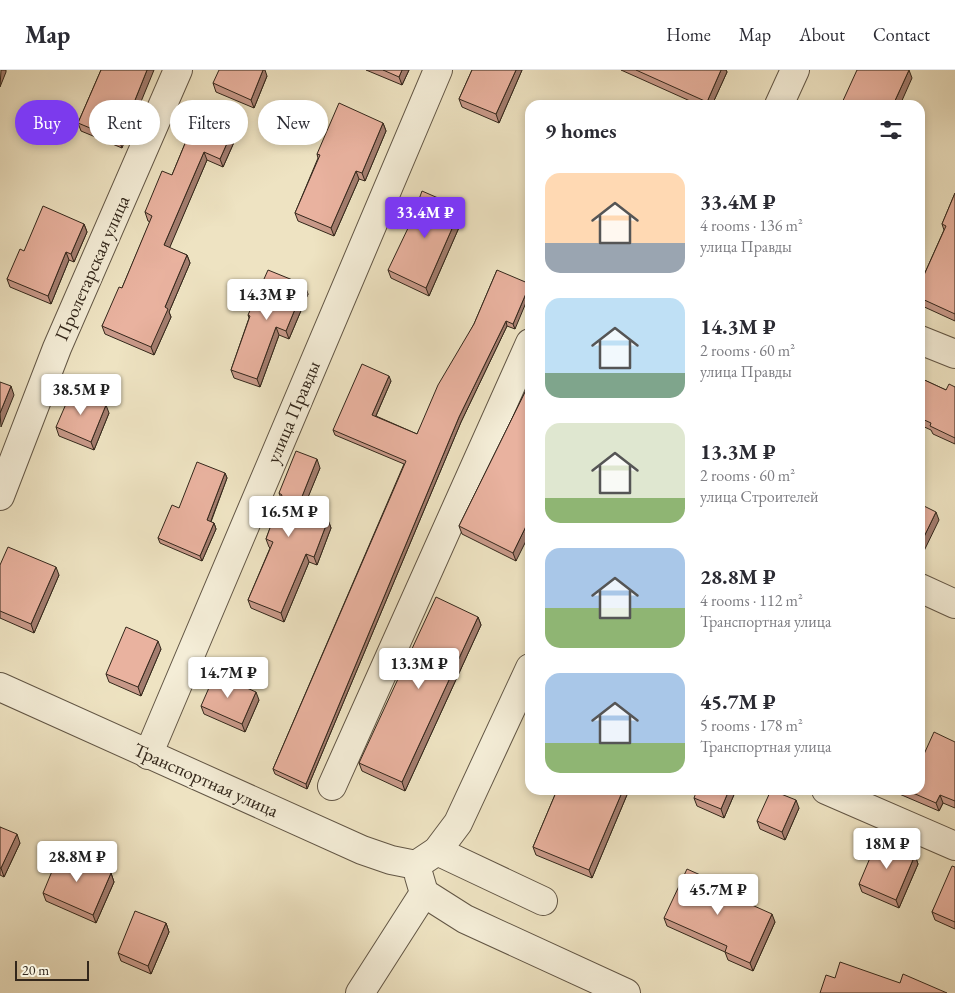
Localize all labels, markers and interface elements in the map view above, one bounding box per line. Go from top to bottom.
text: Map [25,19,70,50]
text: Home [666,23,711,46]
text: Map [739,23,771,46]
text: About [799,23,845,46]
text: Contact [873,23,930,46]
chip: Buy [15,100,79,145]
chip: Rent [89,100,160,145]
chip: Filters [170,100,248,145]
chip: New [258,100,328,145]
icon: filters [877,116,905,144]
text: 9 homes [545,117,617,144]
text: 33.4M ₽ [700,188,776,215]
street label: Пролетарская улица [49,191,135,345]
icon: home [585,193,645,253]
pin: 33.4M ₽ [379,196,471,239]
text: 33.4M ₽ [396,202,454,223]
text: 4 rooms · 136 m² [700,215,803,236]
text: улица Правды [700,236,792,257]
pin: 14.3M ₽ [221,278,313,321]
text: 14.3M ₽ [238,284,296,305]
text: 14.3M ₽ [700,313,776,340]
icon: home [585,318,645,378]
text: 2 rooms · 60 m² [700,340,795,361]
street label: улица Правды [260,357,326,467]
text: улица Правды [700,361,792,382]
pin: 38.5M ₽ [35,374,127,416]
text: 38.5M ₽ [52,379,110,400]
text: 13.3M ₽ [700,438,776,465]
icon: home [585,443,645,503]
text: 2 rooms · 60 m² [700,465,795,486]
text: улица Строителей [700,486,818,507]
pin: 16.5M ₽ [243,496,335,538]
text: 16.5M ₽ [260,501,318,522]
text: 28.8M ₽ [700,563,776,590]
icon: home [585,568,645,628]
text: 4 rooms · 112 m² [700,590,803,611]
text: Транспортная улица [700,611,831,632]
pin: 13.3M ₽ [373,648,465,690]
text: 13.3M ₽ [390,653,448,674]
pin: 14.7M ₽ [182,656,274,699]
text: 14.7M ₽ [199,662,257,683]
text: 45.7M ₽ [700,688,776,715]
icon: home [585,693,645,753]
text: 5 rooms · 178 m² [700,715,803,736]
text: Транспортная улица [700,736,831,757]
street label: Транспортная улица [130,737,283,823]
pin: 18M ₽ [852,828,922,870]
text: 18M ₽ [864,833,910,854]
pin: 28.8M ₽ [31,840,123,883]
text: 28.8M ₽ [48,846,106,867]
pin: 45.7M ₽ [672,874,764,916]
text: 45.7M ₽ [689,879,747,900]
scale bar [15,958,89,981]
text: 20 m [22,961,49,979]

